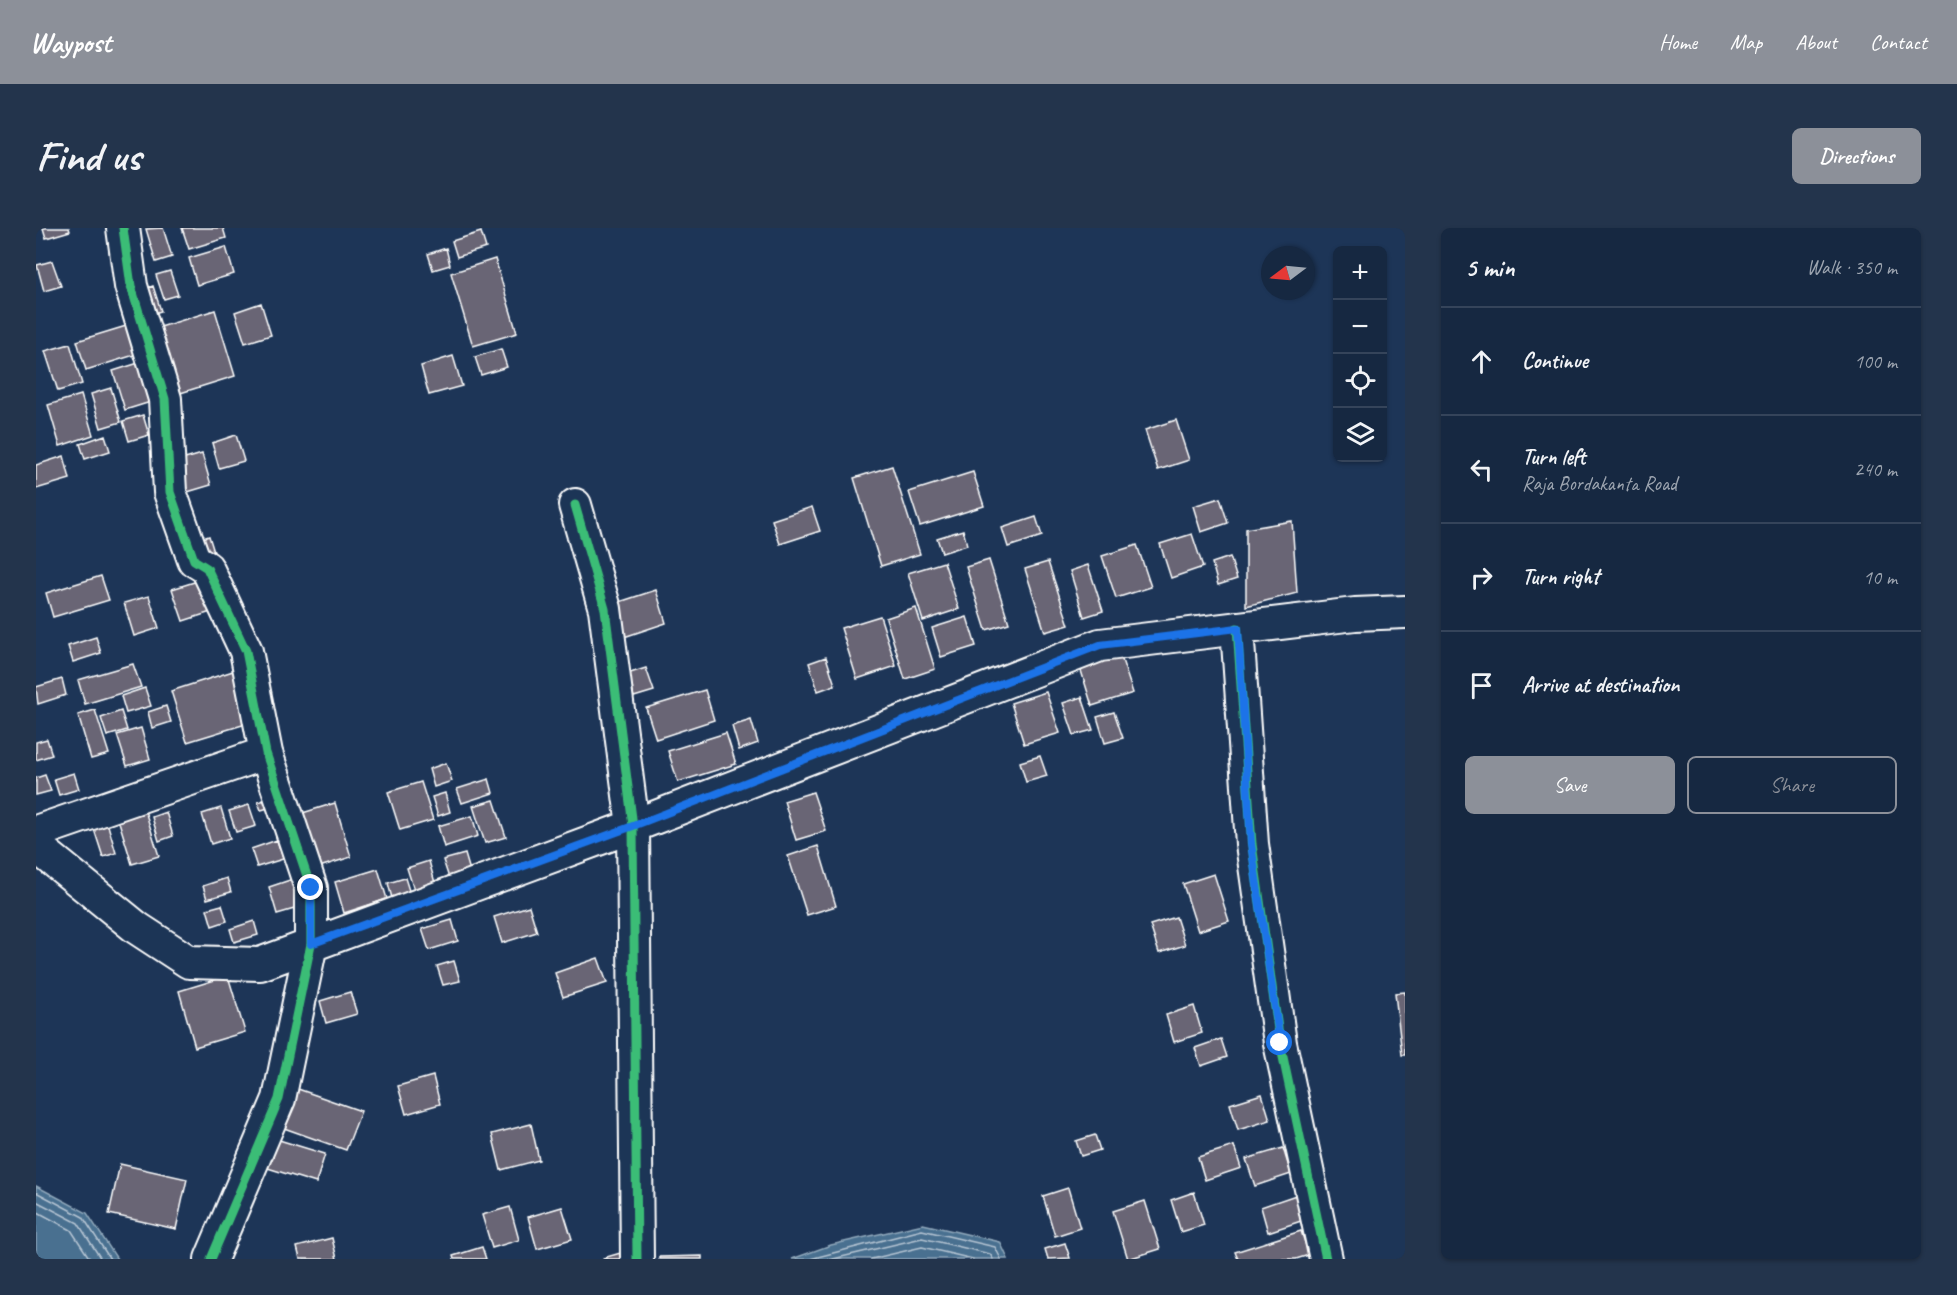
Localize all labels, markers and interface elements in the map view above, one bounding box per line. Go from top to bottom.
text: Waypost [30,25,111,60]
text: Home [1659,29,1697,55]
text: Map [1730,29,1762,55]
text: About [1795,29,1837,55]
text: Contact [1870,29,1927,55]
button: Directions [1792,128,1921,184]
text: Find us [36,130,141,183]
north arrow [1261,246,1315,300]
map controls [1333,246,1387,462]
button: + [1333,246,1387,300]
text: 5 min [1465,251,1514,284]
text: Walk · 350 m [1807,255,1897,280]
button: − [1333,300,1387,354]
icon: ahead [1465,345,1498,378]
text: Continue [1522,347,1588,375]
text: 100 m [1854,349,1897,374]
button: locate [1333,354,1387,408]
button: layers [1333,408,1387,462]
text: Turn left [1522,443,1586,471]
icon: left [1465,453,1498,486]
text: 240 m [1854,457,1897,482]
text: Raja Bordakanta Road [1522,471,1677,496]
icon: right [1465,561,1498,594]
text: Turn right [1522,563,1599,591]
text: 10 m [1863,565,1897,590]
icon: arrive [1465,669,1498,702]
text: Arrive at destination [1522,671,1679,699]
button: Save [1465,756,1675,814]
button: Share [1687,756,1897,814]
route end [297,874,323,900]
route start [1266,1029,1292,1055]

